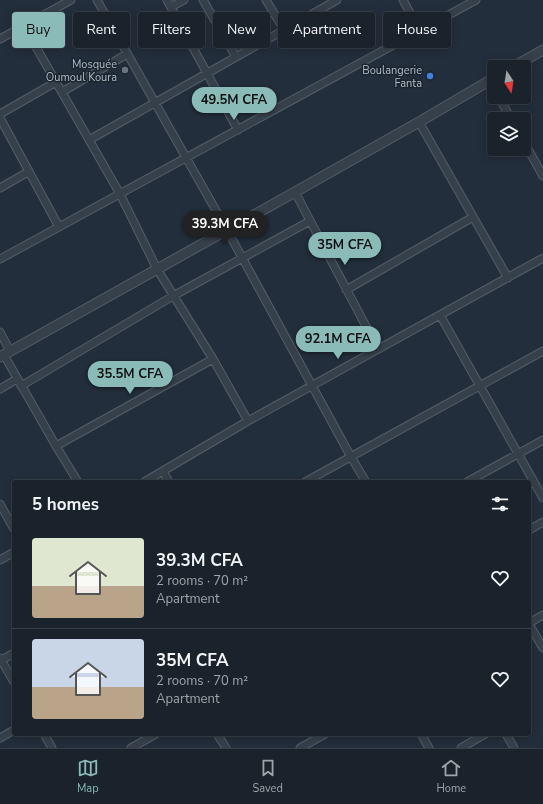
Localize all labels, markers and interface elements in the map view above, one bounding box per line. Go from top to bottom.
chip: Buy [12,12,65,48]
chip: Rent [73,12,130,48]
chip: Filters [138,12,205,48]
chip: New [213,12,270,48]
chip: Apartment [278,12,375,48]
chip: House [383,12,451,48]
place label: Mosquée Oumoul Koura [46,57,117,85]
north arrow [487,60,531,104]
map controls [487,60,531,156]
place label: Boulangerie Fanta [362,63,422,91]
marker: Mosquée Oumoul Koura [120,65,130,75]
marker: Boulangerie Fanta [425,71,435,81]
pin: 49.5M CFA [188,87,280,121]
text: 49.5M CFA [201,91,267,109]
button: layers [487,112,531,156]
pin: 39.3M CFA [179,211,271,245]
text: 39.3M CFA [192,215,258,233]
pin: 35M CFA [308,232,382,266]
text: 35M CFA [317,236,373,254]
pin: 92.1M CFA [292,326,384,360]
text: 92.1M CFA [305,330,371,348]
pin: 35.5M CFA [84,361,176,395]
text: 35.5M CFA [97,365,163,383]
text: 5 homes [32,493,99,516]
icon: filters [489,493,511,515]
text: 39.3M CFA [156,549,243,572]
icon: home [64,554,112,602]
icon: heart [489,567,511,589]
text: 2 rooms · 70 m² [156,572,248,590]
text: Apartment [156,590,219,608]
text: 35M CFA [156,649,229,672]
icon: home [64,655,112,703]
icon: heart [489,668,511,690]
text: 2 rooms · 70 m² [156,672,248,690]
text: Apartment [156,690,219,708]
tab: Map [77,757,99,796]
tab: Saved [252,757,283,796]
tab: Home [436,757,466,796]

